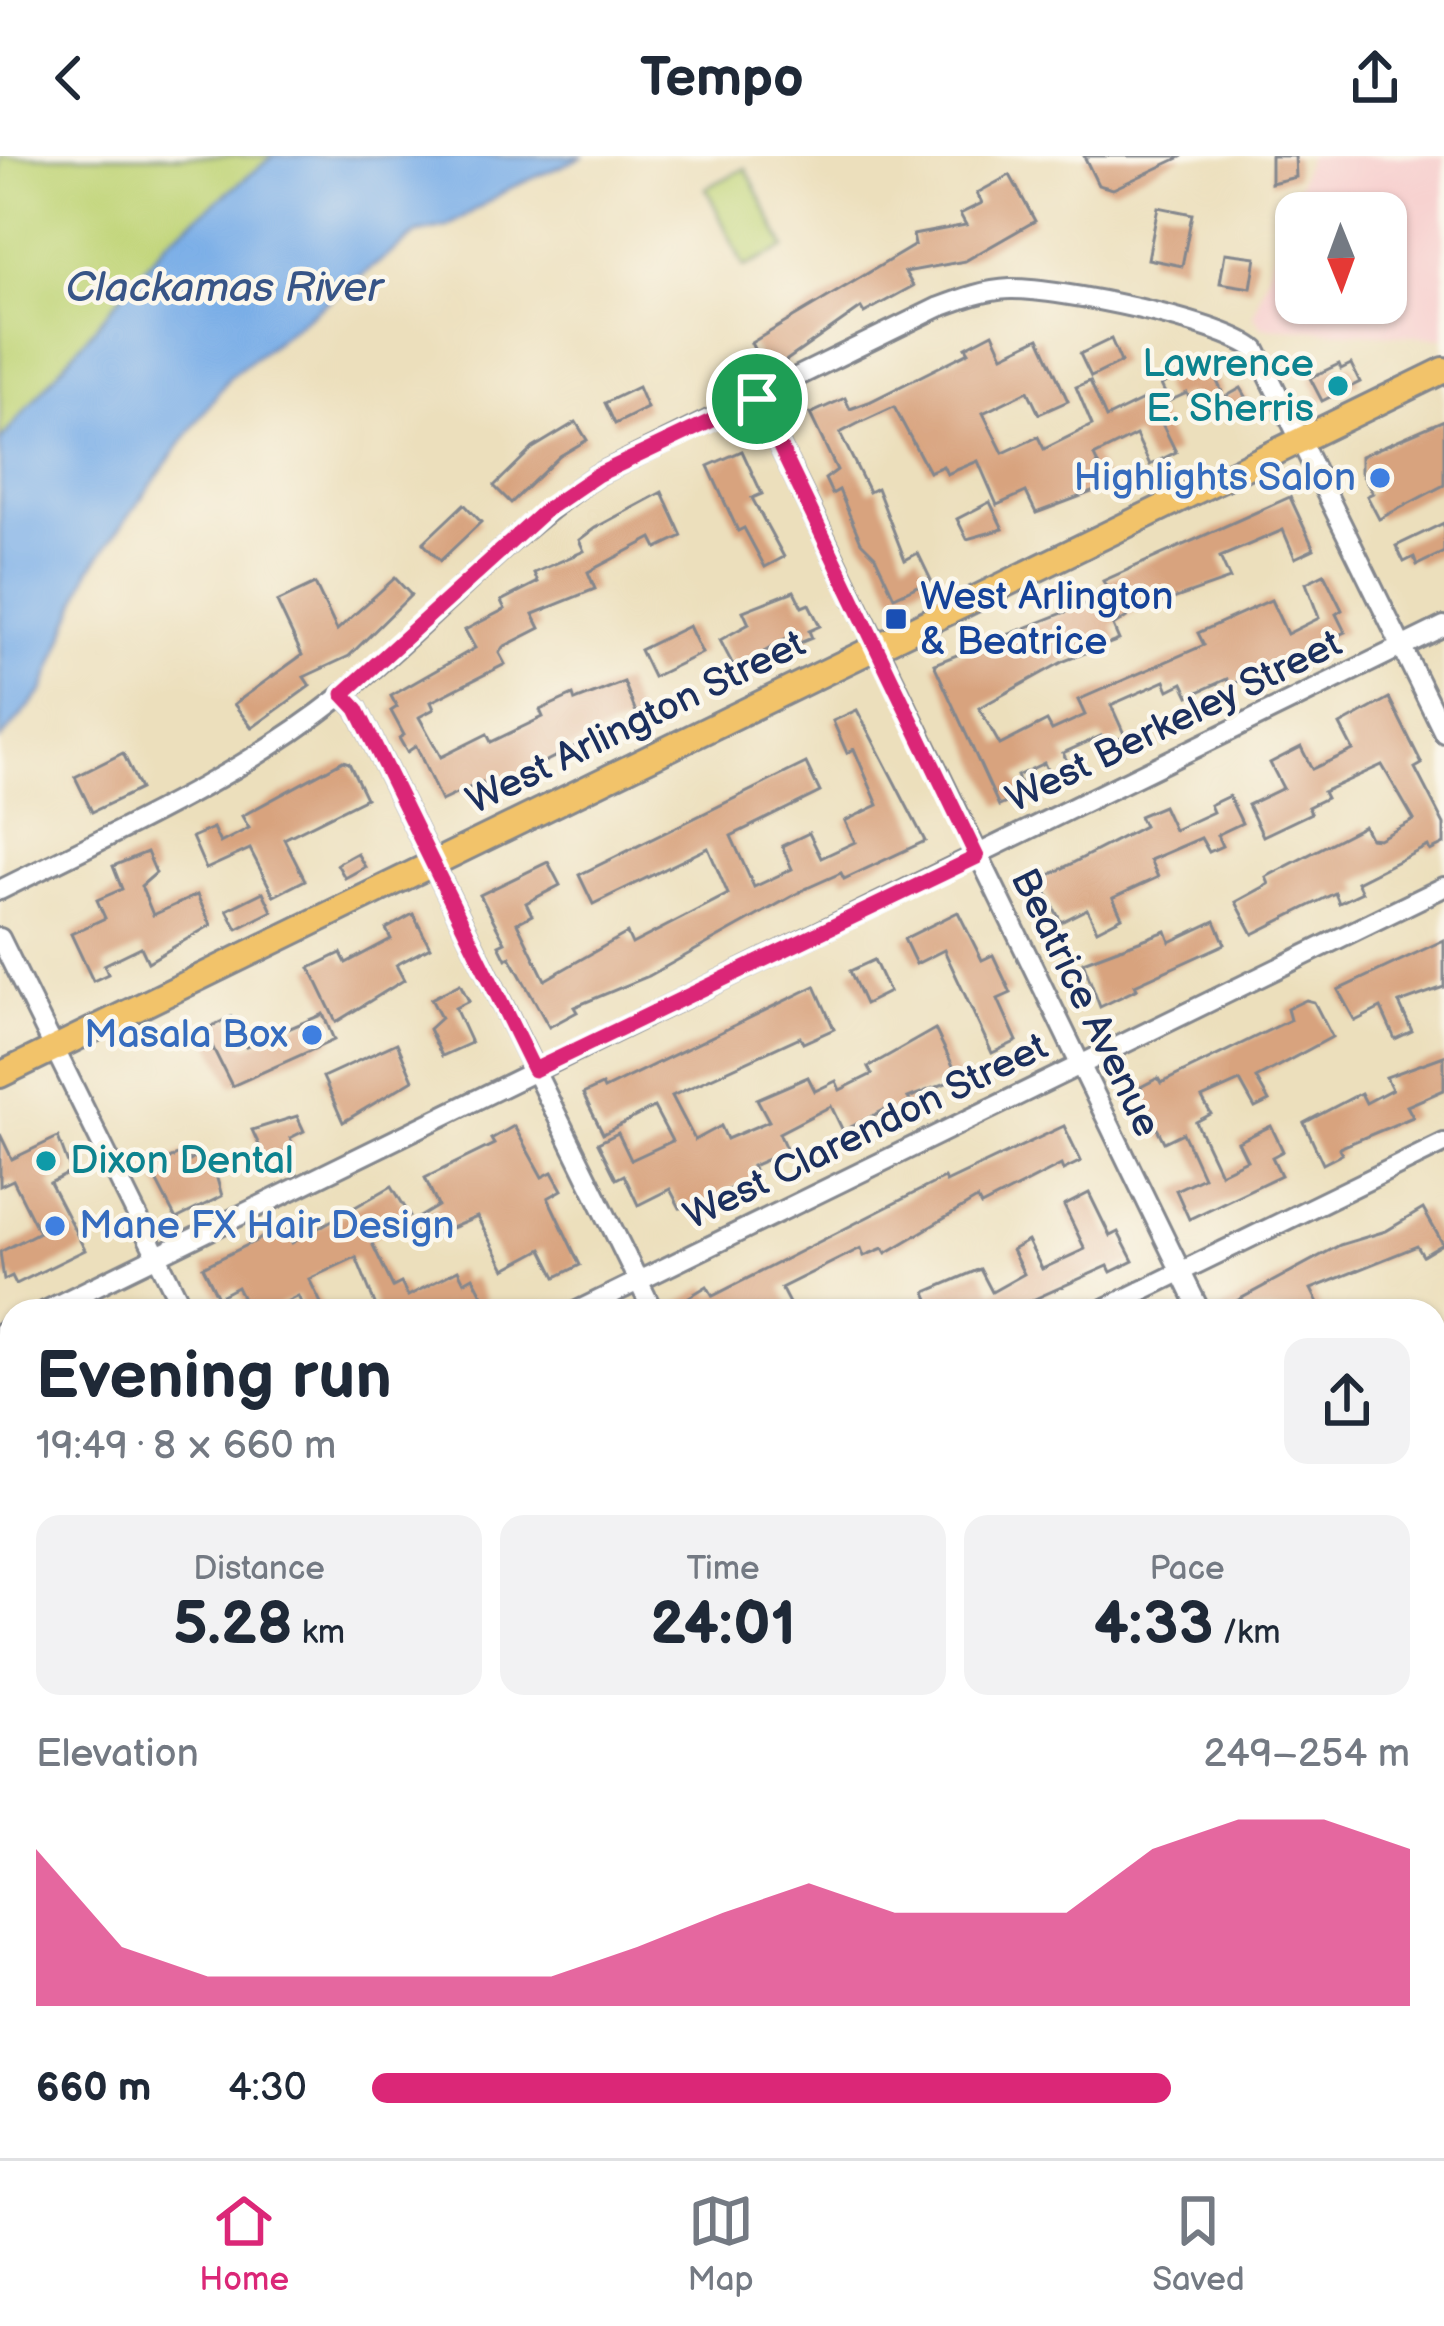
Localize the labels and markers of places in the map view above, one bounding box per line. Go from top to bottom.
place label: Lawrence E. Sherris [1142,341,1314,433]
pin [706,348,808,450]
marker: Lawrence E. Sherris [1325,373,1351,399]
place label: Highlights Salon [1074,455,1356,502]
marker: Highlights Salon [1367,465,1393,491]
place label: West Arlington & Beatrice [920,574,1173,666]
marker: West Arlington & Beatrice [883,606,909,632]
place label: Masala Box [84,1012,288,1059]
marker: Masala Box [299,1022,325,1048]
place label: Dixon Dental [70,1138,294,1185]
marker: Dixon Dental [33,1148,59,1174]
place label: Mane FX Hair Design [79,1203,455,1250]
marker: Mane FX Hair Design [42,1213,68,1239]

